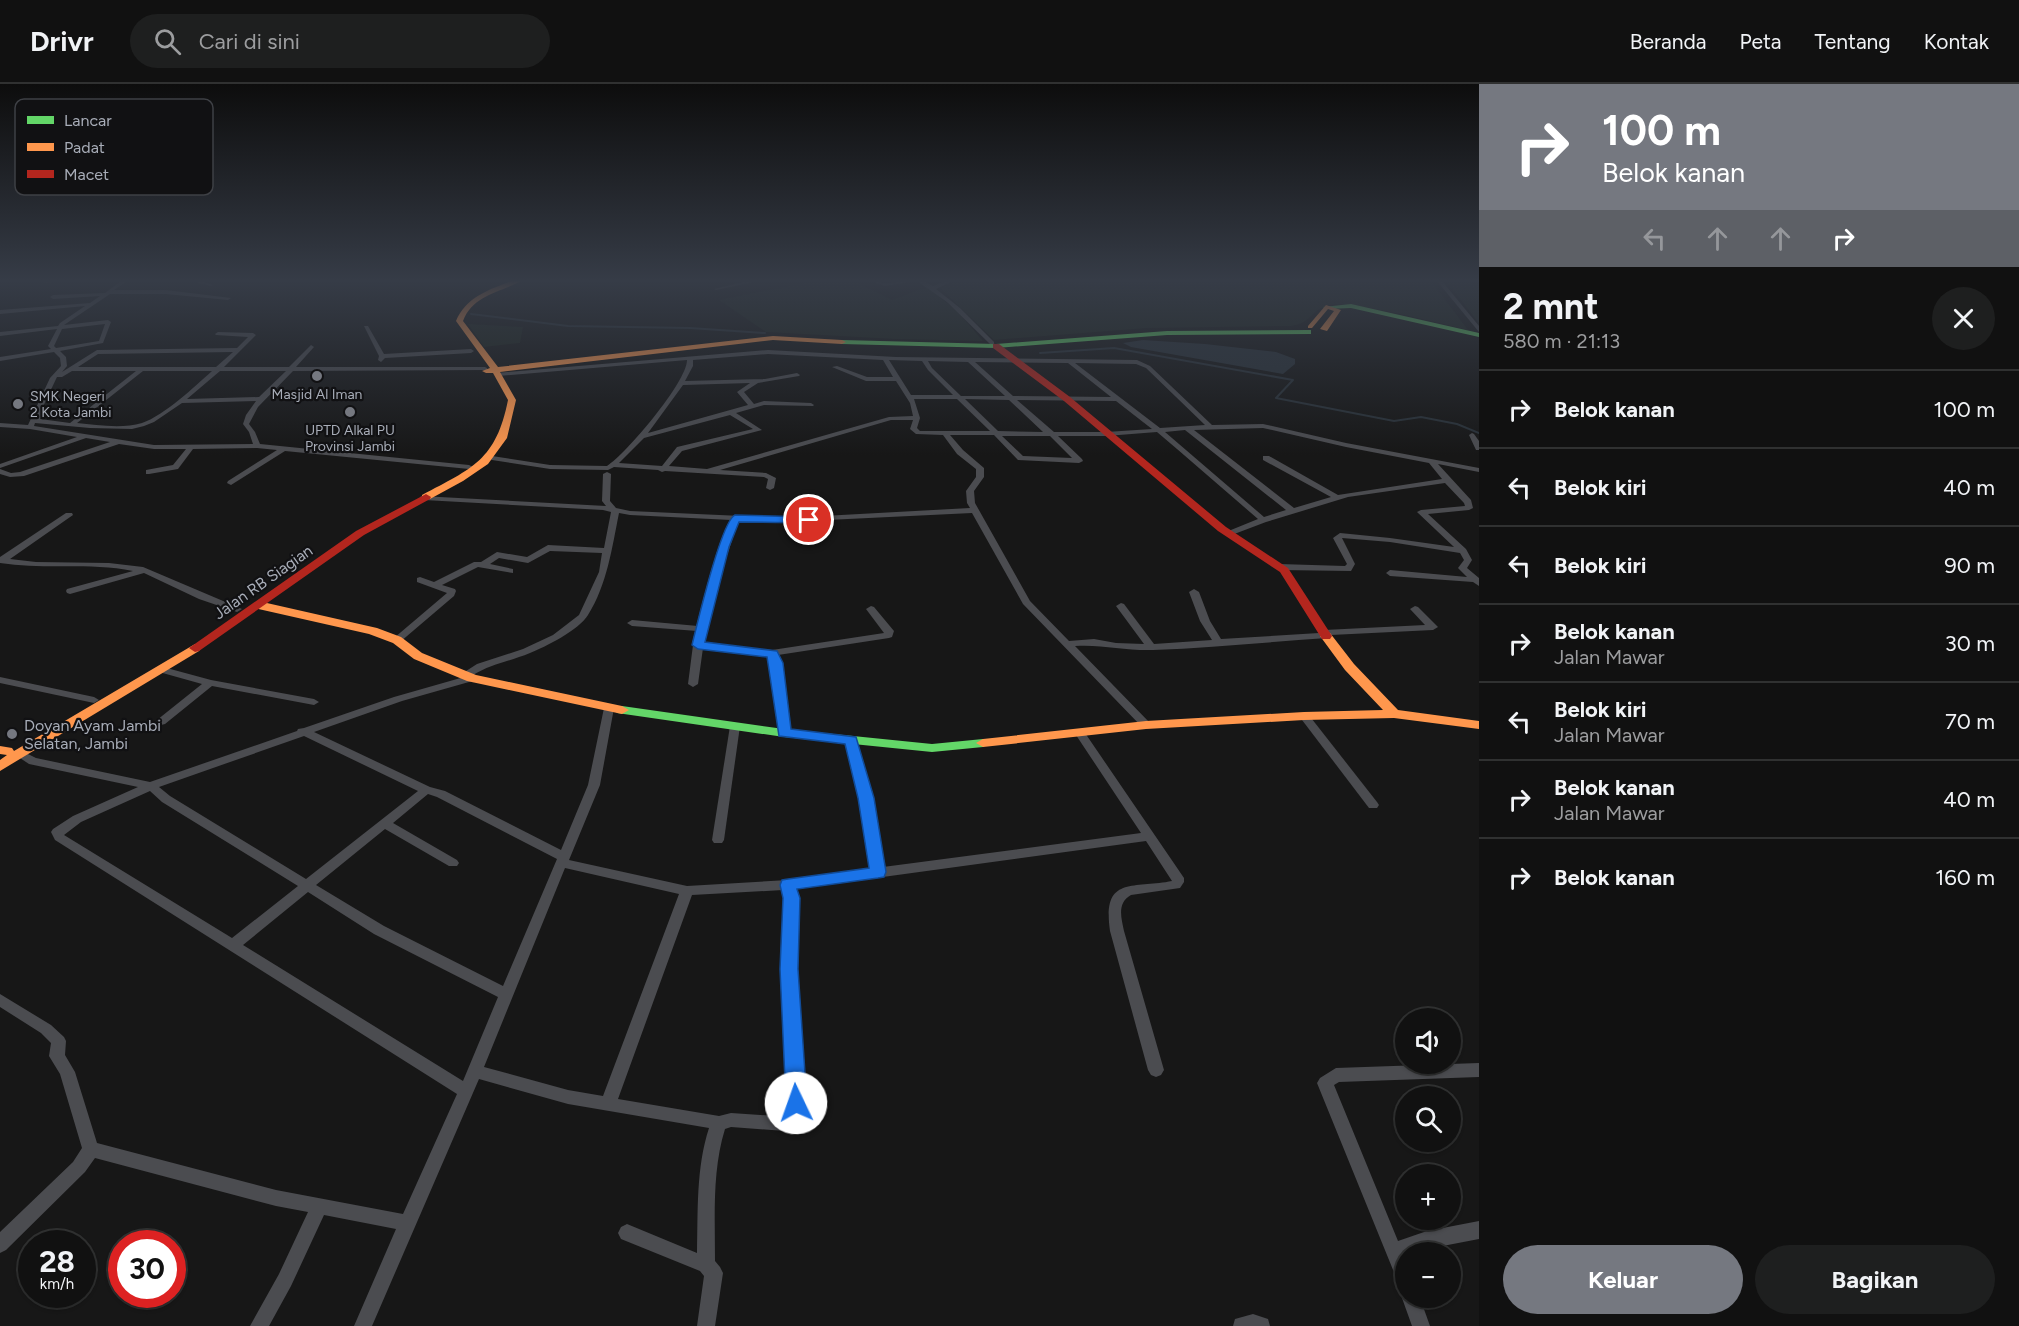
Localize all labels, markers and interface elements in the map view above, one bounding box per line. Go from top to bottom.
search box [130,14,550,68]
text: Drivr [30,24,94,58]
icon: search [151,25,184,58]
text: Cari di sini [199,28,300,55]
text: Beranda [1630,29,1707,54]
text: Peta [1740,29,1782,54]
text: Tentang [1815,29,1891,54]
text: Kontak [1924,29,1989,54]
legend [15,99,213,195]
text: 100 m [1602,105,1721,156]
icon: right [1503,108,1581,186]
text: Lancar [64,111,112,130]
text: Padat [64,138,105,157]
text: Belok kanan [1602,156,1745,189]
text: Macet [64,165,109,184]
icon: left [1638,222,1671,255]
icon: ahead [1701,222,1734,255]
icon: ahead [1764,222,1797,255]
icon: right [1827,222,1860,255]
text: 2 mnt [1503,285,1599,328]
button: close [1932,287,1995,350]
text: 580 m · 21:13 [1503,329,1620,353]
marker: Masjid Al Iman [310,369,324,383]
place label: Masjid Al Iman [272,386,363,403]
place label: SMK Negeri 2 Kota Jambi [30,388,111,421]
icon: right [1503,393,1536,426]
text: Belok kanan [1554,396,1675,423]
text: 100 m [1934,396,1995,423]
marker: SMK Negeri 2 Kota Jambi [11,397,25,411]
marker: UPTD Alkal PU Provinsi Jambi [343,405,357,419]
place label: UPTD Alkal PU Provinsi Jambi [305,422,395,455]
icon: left [1503,471,1536,504]
text: Belok kiri [1554,474,1647,501]
text: 40 m [1943,474,1995,501]
pin [783,494,834,545]
icon: arrive [792,503,825,536]
street label: Jalan RB Siagian [210,541,316,623]
icon: left [1503,549,1536,582]
text: Belok kiri [1554,552,1647,579]
text: 90 m [1944,552,1995,579]
text: Belok kanan [1554,618,1675,645]
icon: right [1503,627,1536,660]
text: 30 m [1945,630,1995,657]
text: Jalan Mawar [1554,645,1665,669]
text: Belok kiri [1554,696,1647,723]
icon: left [1503,705,1536,738]
text: 70 m [1945,708,1995,735]
place label: Doyan Ayam Jambi Selatan, Jambi [24,716,161,753]
text: Jalan Mawar [1554,723,1665,747]
marker: Doyan Ayam Jambi Selatan, Jambi [5,727,19,741]
text: Belok kanan [1554,774,1675,801]
icon: right [1503,783,1536,816]
text: 40 m [1943,786,1995,813]
text: Jalan Mawar [1554,801,1665,825]
icon: right [1503,861,1536,894]
text: Belok kanan [1554,864,1675,891]
text: 160 m [1935,864,1995,891]
map controls [1395,1008,1461,1308]
button: sound [1395,1008,1461,1074]
position arrow [764,1071,828,1135]
button: search [1395,1086,1461,1152]
button: + [1395,1164,1461,1230]
speed limit sign: 30 [108,1230,186,1308]
button: − [1395,1242,1461,1308]
text: 28 [39,1243,75,1280]
button: Keluar [1503,1245,1743,1314]
button: Bagikan [1755,1245,1995,1314]
text: km/h [40,1275,74,1293]

